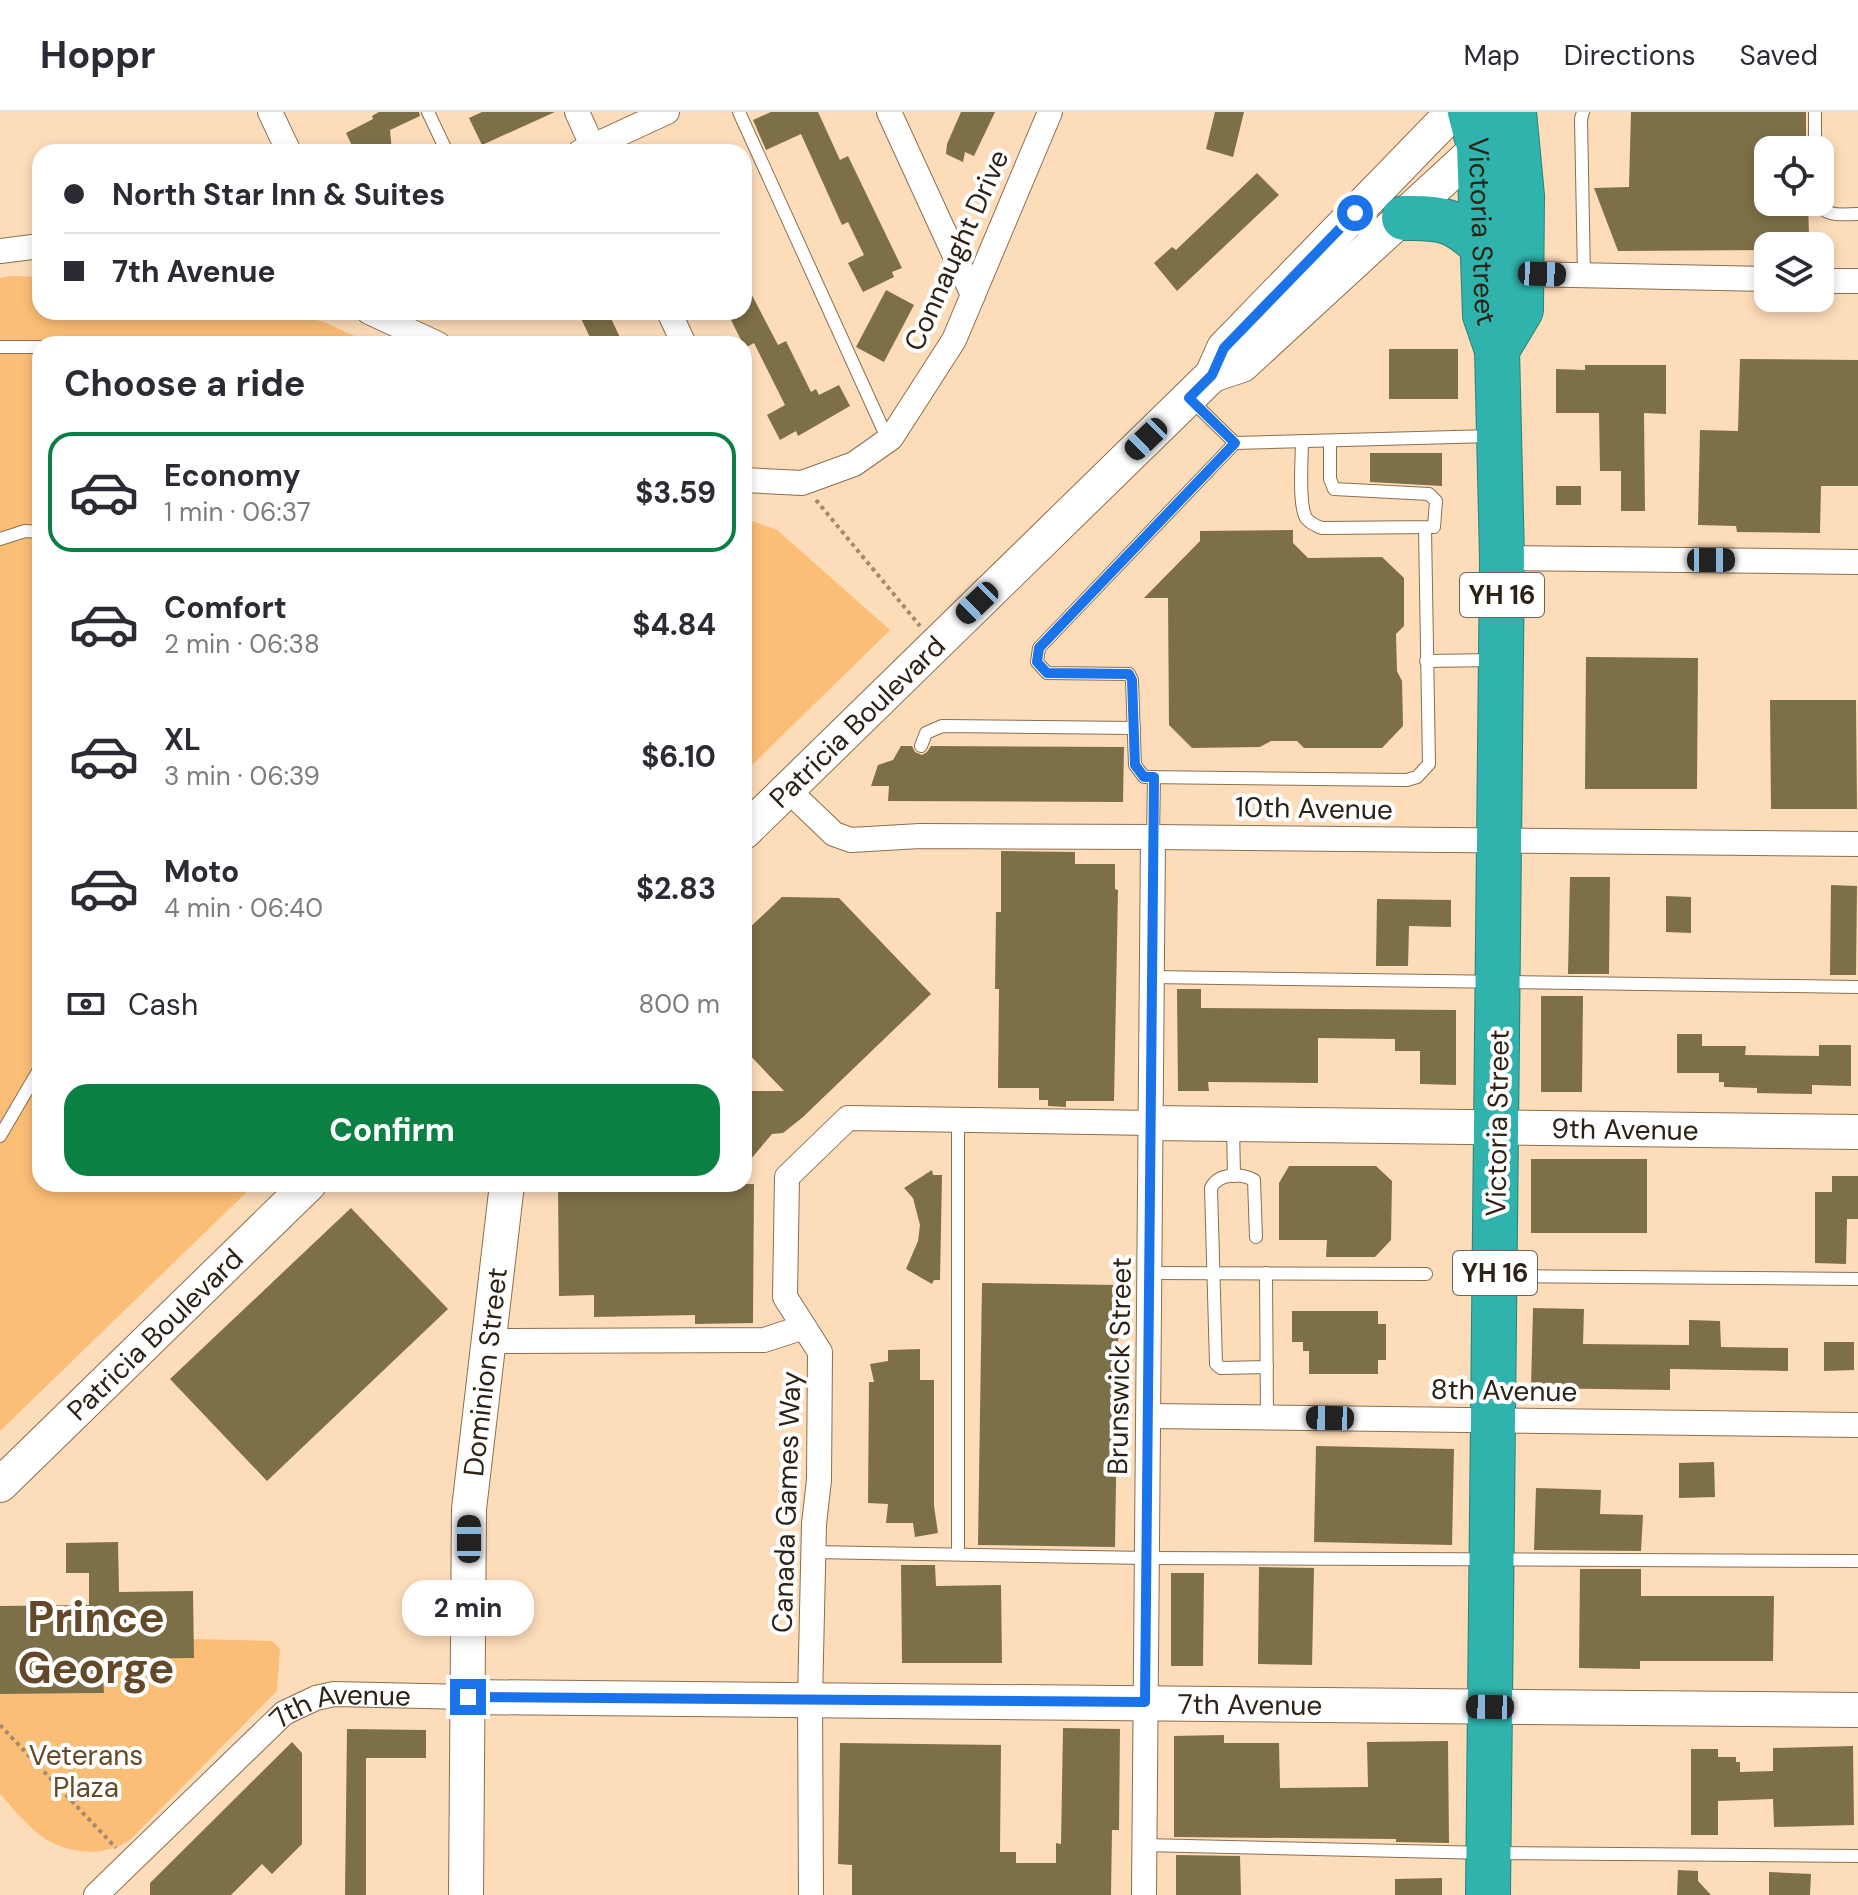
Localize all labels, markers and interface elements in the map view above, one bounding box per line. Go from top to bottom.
text: Hoppr [40,30,156,80]
text: Map [1463,37,1520,74]
text: Directions [1564,37,1696,74]
text: Saved [1740,37,1818,74]
street label: Victoria Street [1460,136,1505,330]
map controls [1754,136,1834,312]
button: locate [1754,136,1834,216]
street label: Connaught Drive [896,144,1017,357]
text: North Star Inn & Suites [112,175,445,214]
route start [1337,195,1373,231]
button: layers [1754,232,1834,312]
text: 7th Avenue [112,252,276,291]
car [1518,261,1566,287]
text: Choose a ride [64,360,305,407]
car [1120,414,1172,464]
icon: car [68,456,140,528]
text: Economy [164,456,301,495]
text: $3.59 [635,473,716,512]
text: 1 min · 06:37 [164,495,311,529]
car [1687,548,1735,572]
road number: YH 16 [1460,573,1544,617]
car [951,578,1003,628]
icon: car [68,588,140,660]
text: Comfort [164,588,287,627]
text: $4.84 [632,605,716,644]
text: 2 min · 06:38 [164,627,320,661]
street label: Patricia Boulevard [762,628,953,816]
icon: car [68,720,140,792]
text: XL [164,720,201,759]
text: $6.10 [641,737,716,776]
text: 3 min · 06:39 [164,759,320,793]
street label: 10th Avenue [1235,789,1393,828]
icon: car [68,852,140,924]
text: Moto [164,852,239,891]
text: $2.83 [636,869,716,908]
text: 4 min · 06:40 [164,891,323,925]
icon: cash [64,982,108,1026]
text: Cash [128,985,198,1024]
text: 800 m [639,987,720,1021]
street label: Victoria Street [1477,1029,1518,1217]
button: Confirm [64,1084,720,1176]
street label: 9th Avenue [1551,1110,1699,1149]
street label: Patricia Boulevard [59,1241,251,1429]
road number: YH 16 [1453,1251,1537,1295]
street label: Brunswick Street [1099,1257,1140,1475]
street label: Dominion Street [455,1266,516,1478]
street label: Canada Games Way [763,1371,810,1633]
street label: 8th Avenue [1430,1371,1578,1410]
car [1306,1406,1354,1430]
car [457,1515,481,1563]
callout: 2 min [402,1581,534,1637]
district label: Prince George [18,1588,174,1697]
text: 2 min [434,1591,502,1625]
street label: 7th Avenue [261,1676,411,1736]
route end [450,1679,486,1715]
street label: 7th Avenue [1177,1686,1322,1724]
car [1466,1695,1514,1719]
park label: Veterans Plaza [29,1737,143,1806]

